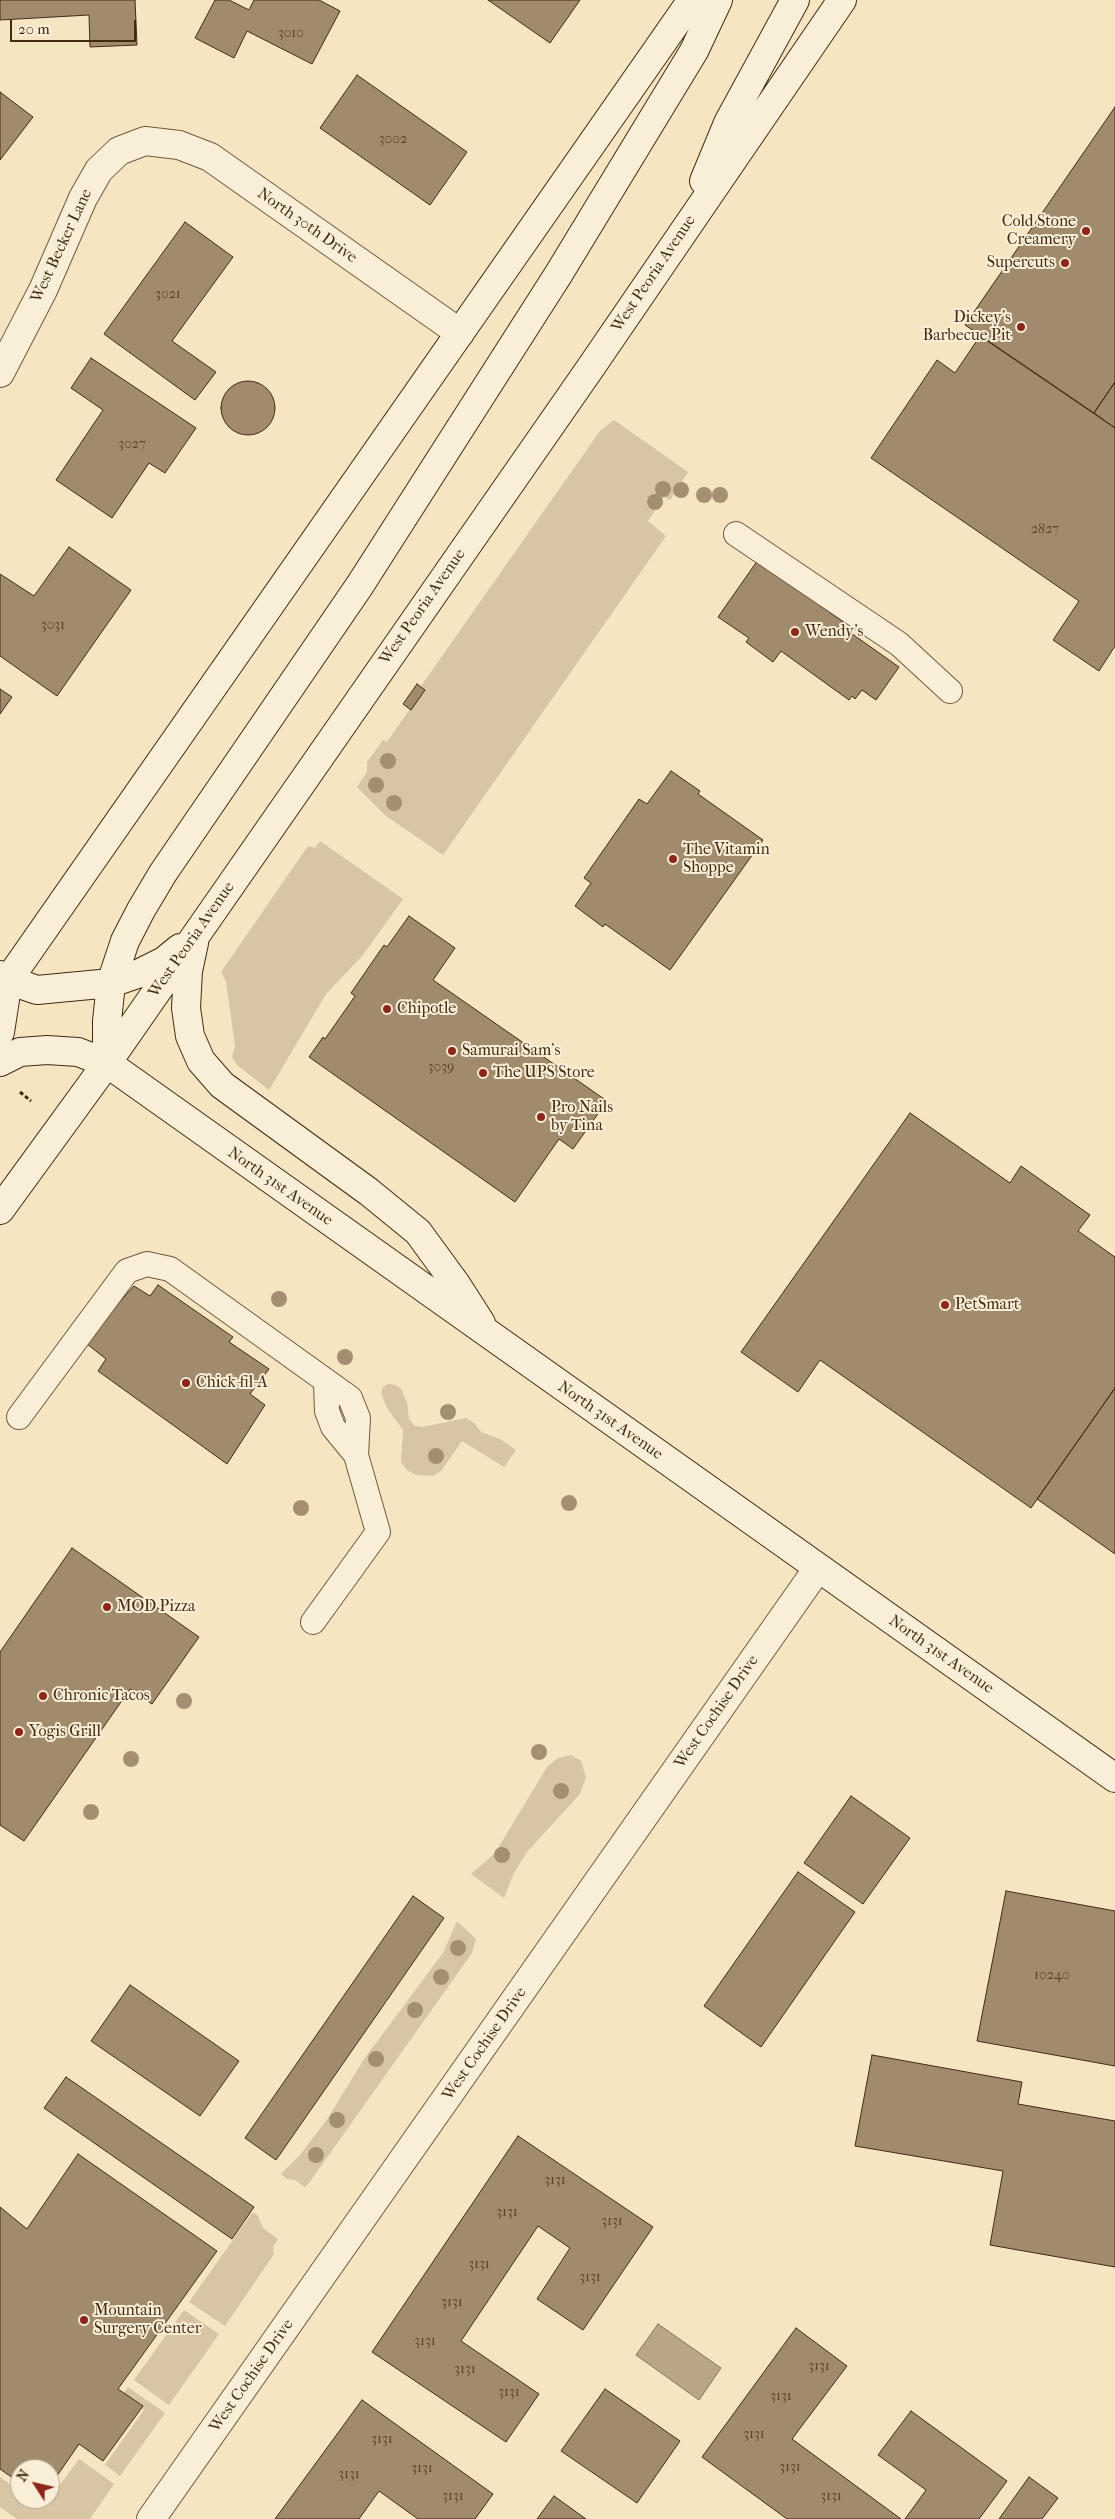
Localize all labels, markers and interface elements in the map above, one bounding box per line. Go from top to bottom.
scale bar [12,10,139,42]
text: 20 m [18,20,50,38]
house number: 3010 [278,26,304,42]
house number: 3002 [379,132,407,148]
street label: North 30th Drive [253,184,361,268]
street label: West Becker Lane [27,186,97,306]
street label: West Peoria Avenue [608,212,700,336]
place label: Cold Stone Creamery [1002,212,1076,250]
marker: Cold Stone Creamery [1080,225,1092,237]
place label: Supercuts [987,253,1055,273]
marker: Supercuts [1059,257,1071,269]
house number: 3021 [155,287,181,303]
place label: Dickey's Barbecue Pit [923,308,1011,346]
marker: Dickey's Barbecue Pit [1015,321,1027,333]
house number: 3027 [118,437,146,453]
house number: 2827 [1031,522,1059,538]
street label: West Peoria Avenue [376,545,470,669]
house number: 3031 [41,618,65,634]
place label: Wendy's [805,622,863,642]
marker: Wendy's [789,626,801,638]
place label: The Vitamin Shoppe [683,840,770,878]
marker: The Vitamin Shoppe [667,853,679,865]
street label: West Peoria Avenue [145,878,239,1002]
place label: Chipotle [397,999,456,1019]
marker: Chipotle [381,1003,393,1015]
place label: Samurai Sam's [462,1041,560,1061]
marker: Samurai Sam's [446,1045,458,1057]
house number: 3039 [428,1060,454,1076]
place label: The UPS Store [493,1063,595,1083]
marker: The UPS Store [477,1067,489,1079]
place label: Pro Nails by Tina [551,1098,613,1136]
marker: Pro Nails by Tina [535,1111,547,1123]
street label: North 31st Avenue [224,1144,336,1230]
place label: PetSmart [955,1295,1019,1315]
marker: PetSmart [939,1299,951,1311]
place label: Chick-fil-A [196,1373,268,1393]
marker: Chick-fil-A [180,1377,192,1389]
street label: North 31st Avenue [554,1378,666,1464]
place label: MOD Pizza [117,1597,195,1617]
marker: MOD Pizza [101,1601,113,1613]
street label: North 31st Avenue [885,1612,997,1698]
street label: West Cochise Drive [671,1652,763,1772]
place label: Chronic Tacos [53,1686,150,1706]
marker: Chronic Tacos [37,1690,49,1702]
place label: Yogis Grill [29,1722,101,1742]
marker: Yogis Grill [13,1726,25,1738]
house number: 10240 [1034,1968,1070,1984]
street label: West Cochise Drive [439,1984,531,2104]
house number: 3131 [544,2173,566,2189]
house number: 3131 [496,2205,518,2221]
house number: 3131 [601,2214,623,2230]
house number: 3131 [468,2257,490,2273]
house number: 3131 [579,2270,601,2286]
house number: 3131 [441,2295,463,2311]
place label: Mountain Surgery Center [94,2301,202,2339]
marker: Mountain Surgery Center [78,2314,90,2326]
street label: West Cochise Drive [206,2316,298,2436]
house number: 3131 [414,2334,436,2350]
house number: 3131 [808,2359,830,2375]
house number: 3131 [454,2362,476,2378]
house number: 3131 [498,2385,520,2401]
house number: 3131 [770,2389,792,2405]
house number: 3131 [743,2427,765,2443]
house number: 3131 [371,2432,393,2448]
north arrow [10,2459,60,2509]
house number: 3131 [779,2460,801,2476]
house number: 3131 [411,2461,433,2477]
text: N [13,2466,33,2485]
house number: 3131 [338,2467,360,2483]
house number: 3131 [442,2489,464,2505]
house number: 3131 [820,2489,842,2505]

